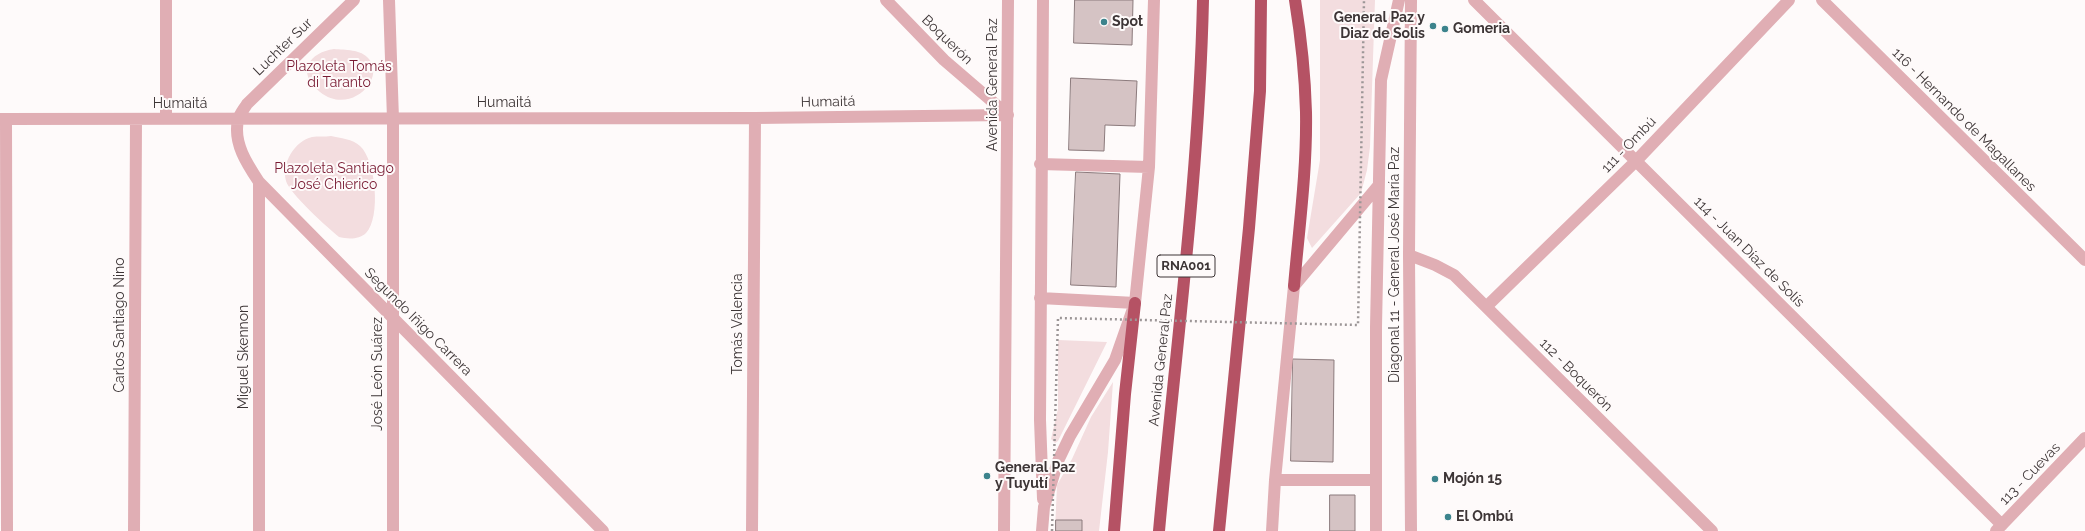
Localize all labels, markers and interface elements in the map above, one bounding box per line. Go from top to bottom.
place label: General Paz y Diaz de Solis [1334,10,1425,42]
street label: Boquerón [918,12,976,68]
place label: Spot [1112,14,1143,30]
street label: Luchter Sur [250,15,316,79]
marker: Spot [1099,17,1109,27]
street label: Avenida General Paz [985,18,1001,152]
marker: General Paz y Diaz de Solis [1428,21,1438,31]
place label: Gomeria [1453,21,1510,37]
marker: Gomeria [1440,24,1450,34]
street label: 116 - Hernando de Magallanes [1889,45,2039,195]
park label: Plazoleta Tomás di Taranto [286,59,392,92]
street label: Humaitá [801,93,855,111]
street label: Humaitá [477,95,531,111]
street label: Humaitá [153,96,207,112]
street label: 111 - Ombú [1598,114,1660,176]
street label: Diagonal 11 - General José María Paz [1387,147,1403,383]
park label: Plazoleta Santiago José Chierico [274,161,394,194]
street label: 114 - Juan Díaz de Solís [1690,193,1808,311]
road number: RNA001 [1157,255,1215,277]
street label: Carlos Santiago Nino [112,257,128,393]
street label: Segundo Iñigo Carrera [361,265,475,379]
street label: Tomás Valencia [730,273,746,375]
street label: Avenida General Paz [1146,293,1176,427]
street label: Miguel Skennon [236,305,252,409]
street label: José León Suárez [370,317,386,431]
street label: 112 - Boquerón [1536,335,1616,415]
street label: 113 - Cuevas [1996,439,2064,509]
place label: General Paz y Tuyutí [995,460,1075,492]
marker: General Paz y Tuyutí [982,471,992,481]
place label: Mojón 15 [1443,471,1502,487]
marker: Mojón 15 [1430,474,1440,484]
place label: El Ombú [1456,509,1513,525]
marker: El Ombú [1443,512,1453,522]

